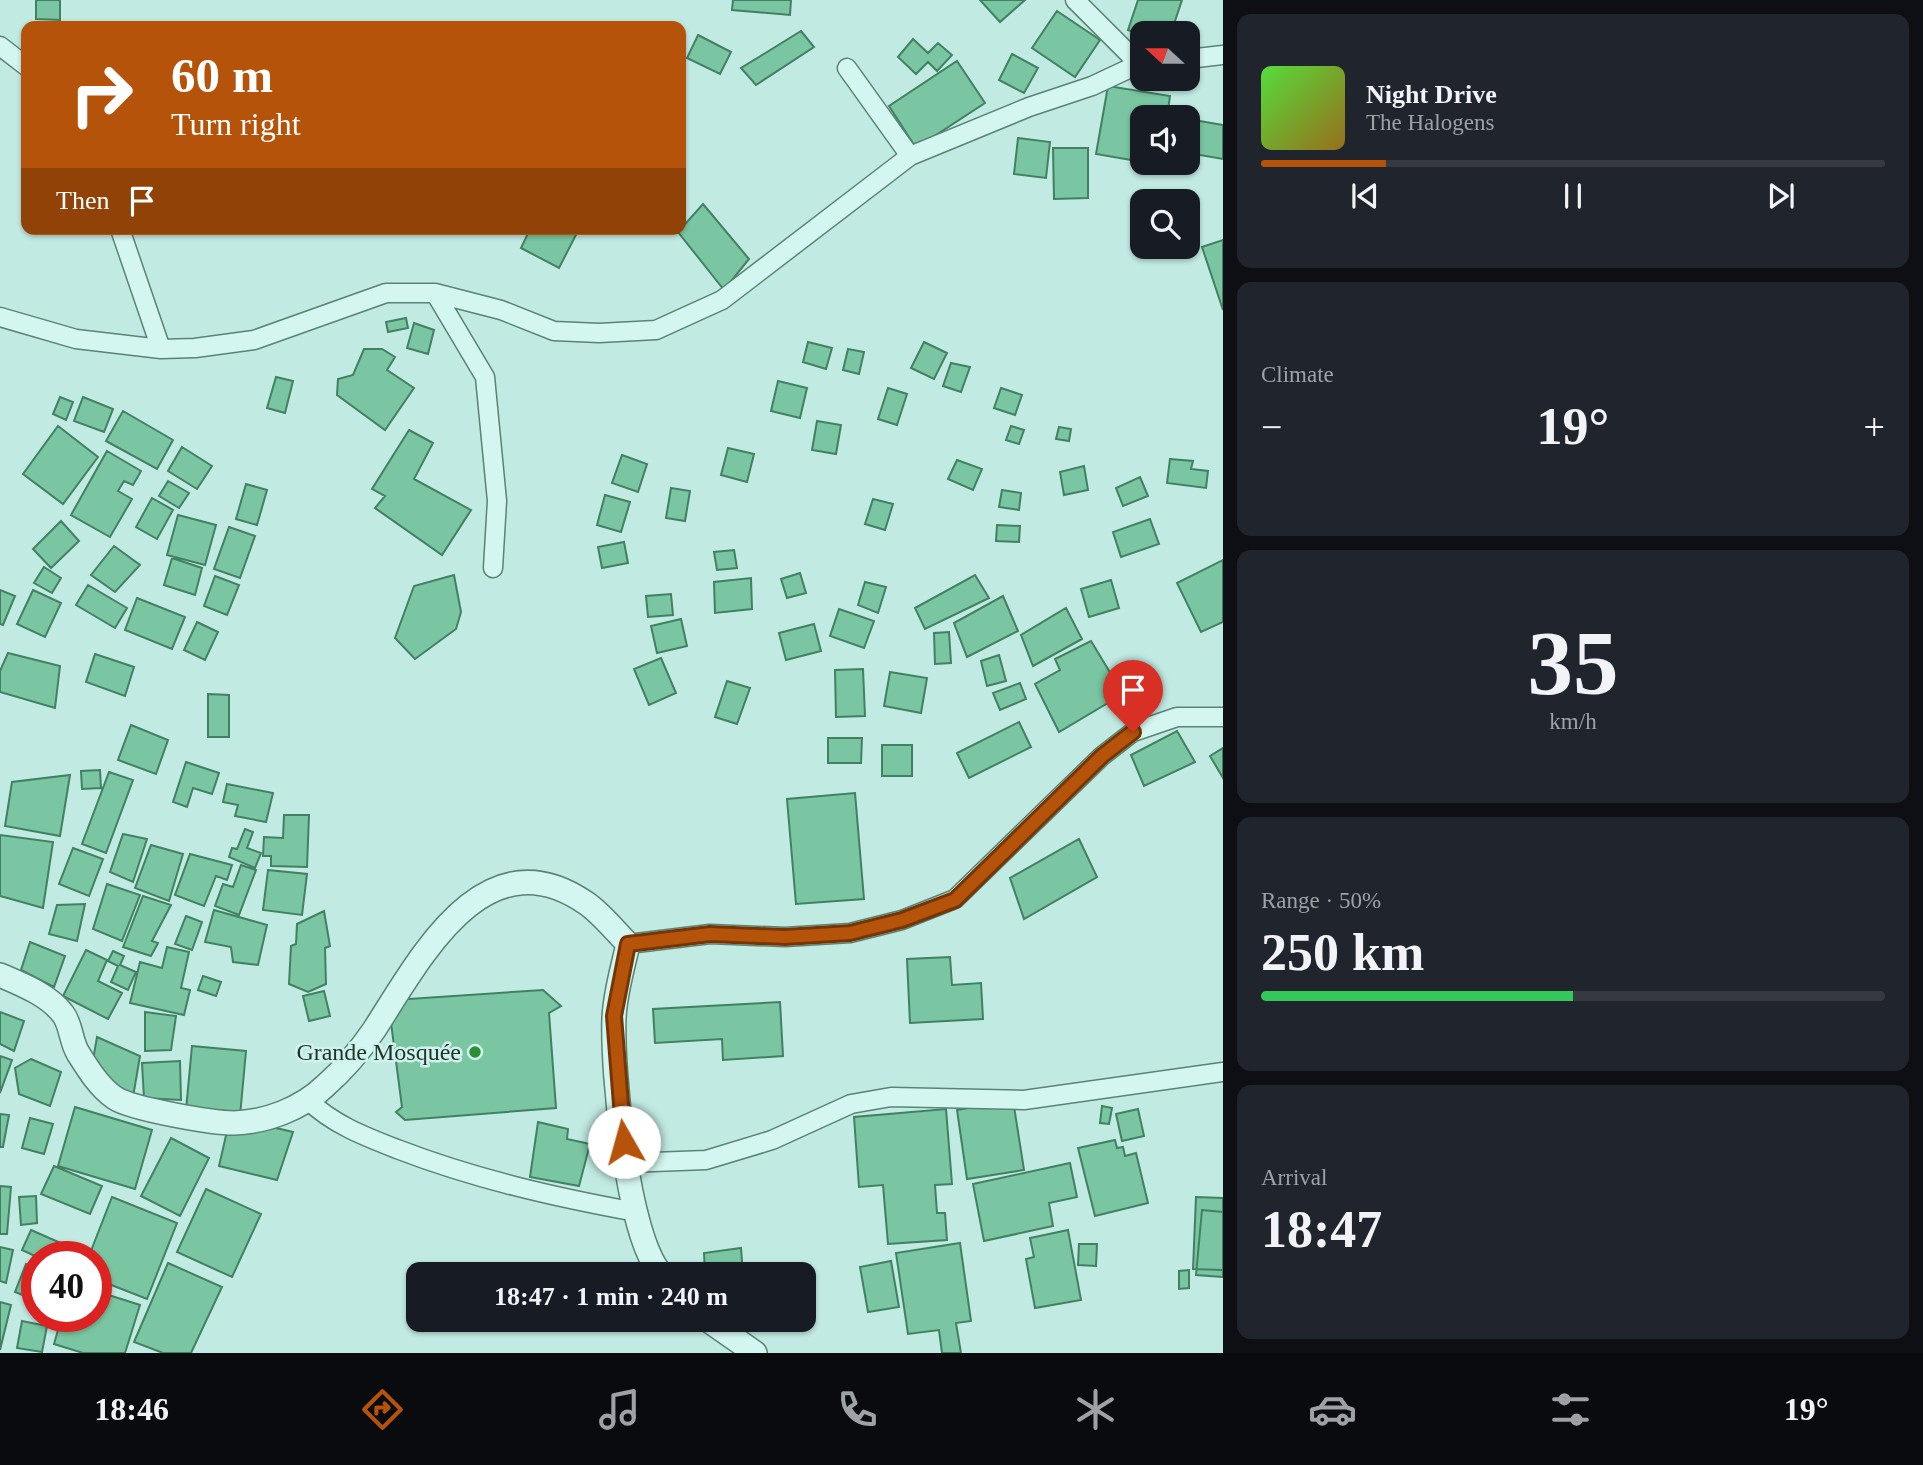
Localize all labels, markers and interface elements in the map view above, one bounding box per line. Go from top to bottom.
north arrow [1130,21,1200,91]
map controls [1130,21,1200,259]
text: 60 m [171,48,273,103]
icon: right [56,49,147,140]
text: Night Drive [1366,80,1497,109]
button: sound [1130,105,1200,175]
text: Turn right [171,106,301,142]
text: The Halogens [1366,110,1494,135]
icon: previous [1346,177,1384,215]
icon: pause [1554,177,1592,215]
icon: next [1762,177,1800,215]
icon: arrive [123,182,161,220]
text: Then [56,186,109,215]
button: search [1130,189,1200,259]
text: Climate [1261,362,1334,387]
text: 19° [1537,398,1609,455]
text: − [1261,406,1282,448]
text: + [1864,406,1885,448]
text: 35 [1528,613,1619,714]
pin [1103,660,1163,732]
icon: arrive [1114,671,1152,709]
text: km/h [1549,709,1597,734]
text: Range · 50% [1261,888,1381,913]
text: 250 km [1261,924,1424,981]
place label: Grande Mosquée [296,1039,461,1065]
marker: Grande Mosquée [467,1044,483,1060]
position arrow [587,1105,661,1179]
text: Arrival [1261,1165,1327,1190]
text: 18:47 [1261,1201,1382,1258]
speed limit sign: 40 [21,1241,112,1332]
text: 18:47 · 1 min · 240 m [494,1282,728,1311]
icon: directions [358,1385,407,1434]
icon: music [595,1385,644,1434]
icon: phone [833,1385,882,1434]
icon: climate [1071,1385,1120,1434]
icon: car [1308,1385,1357,1434]
icon: filters [1546,1385,1595,1434]
text: 18:46 [94,1391,169,1427]
text: 19° [1784,1391,1829,1427]

